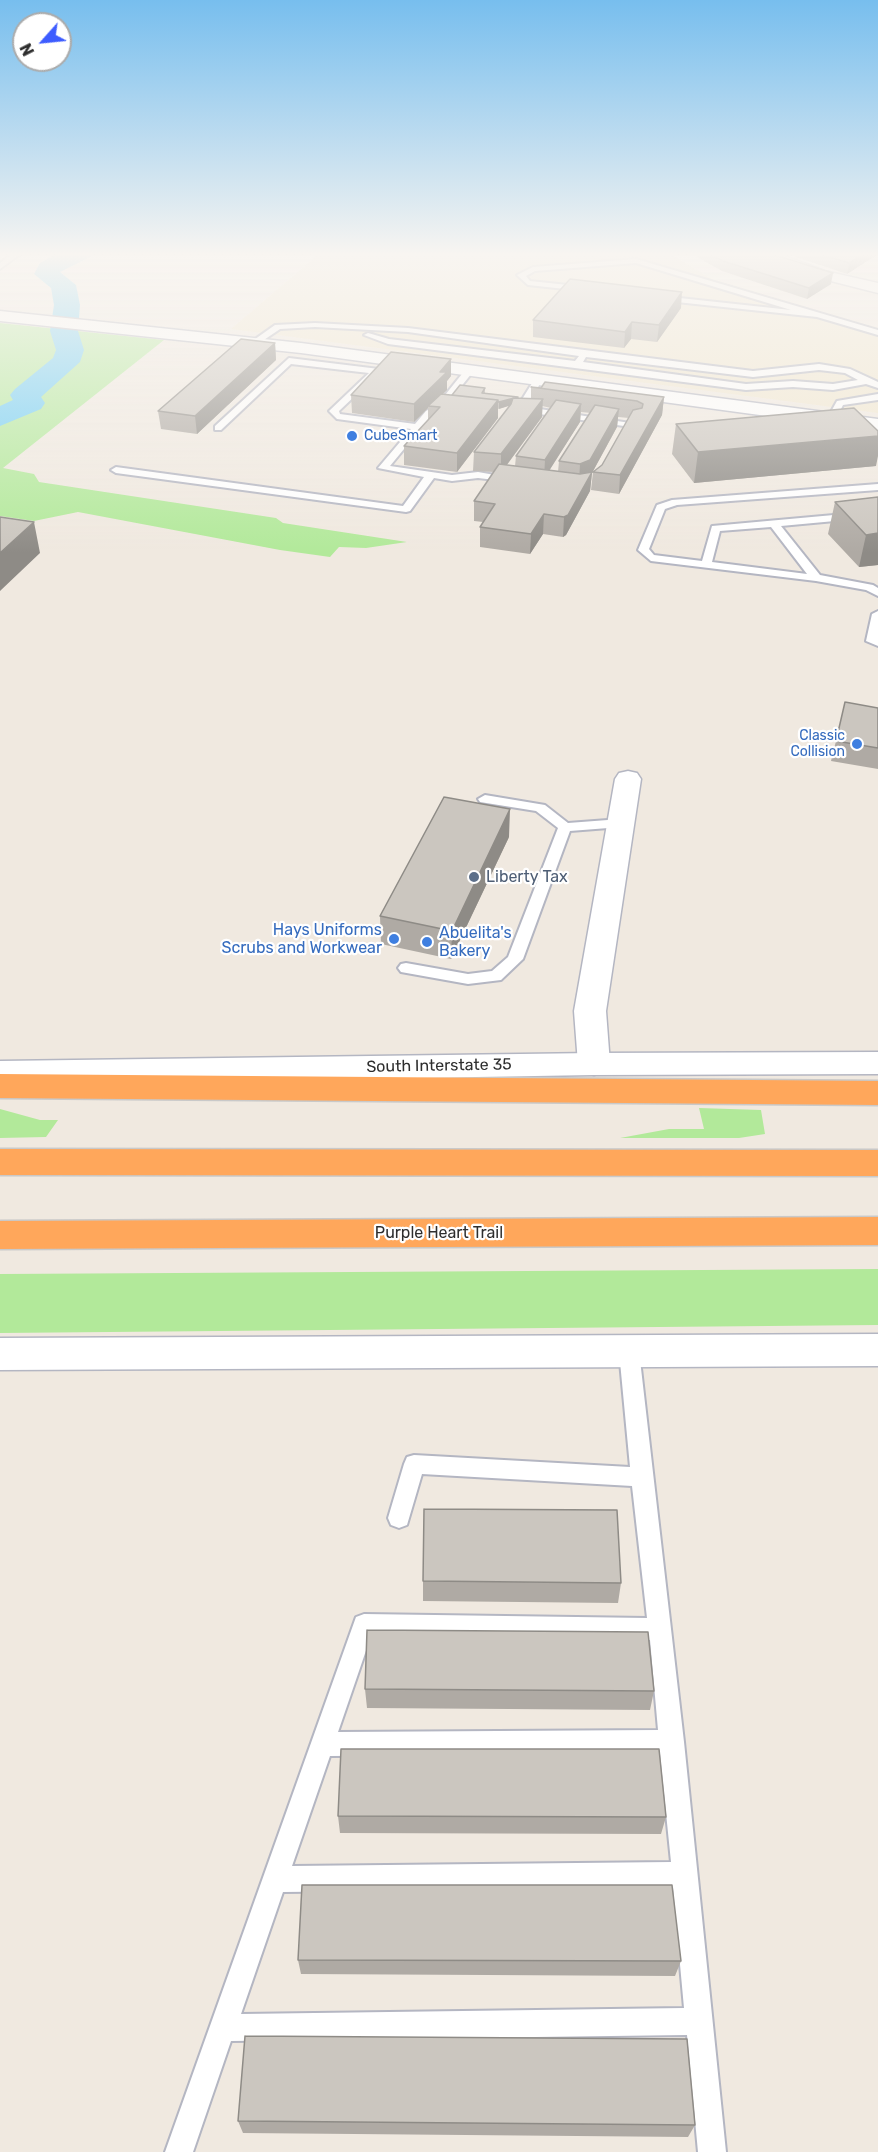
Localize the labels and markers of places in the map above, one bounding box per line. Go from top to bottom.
place label: CubeSmart [364,428,438,444]
marker: CubeSmart [345,429,359,443]
place label: Classic Collision [790,728,845,760]
marker: Classic Collision [850,737,864,751]
place label: Liberty Tax [486,867,568,887]
marker: Liberty Tax [467,870,481,884]
place label: Hays Uniforms Scrubs and Workwear [221,920,382,958]
place label: Abuelita's Bakery [439,923,512,961]
marker: Hays Uniforms Scrubs and Workwear [387,932,401,946]
marker: Abuelita's Bakery [420,935,434,949]

